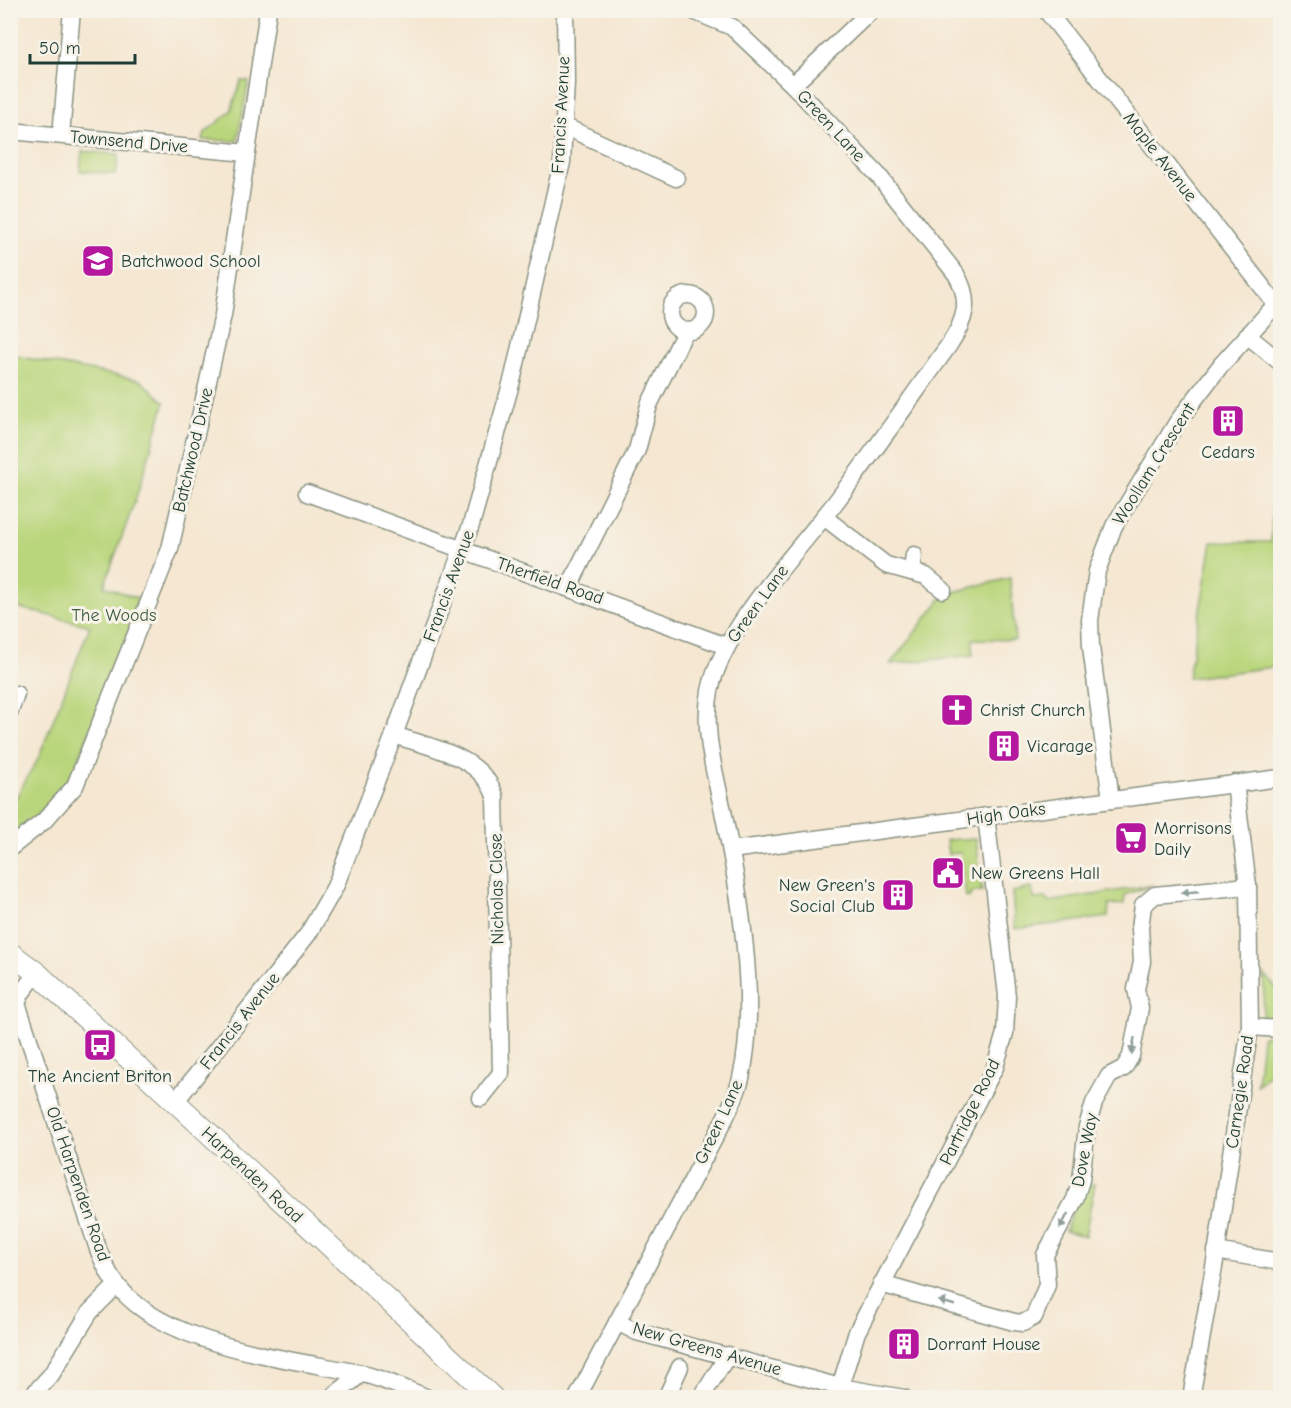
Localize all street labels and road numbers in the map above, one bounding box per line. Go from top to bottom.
street label: Francis Avenue [547,56,575,174]
street label: Green Lane [792,86,870,166]
street label: Maple Avenue [1119,108,1201,206]
street label: Townsend Drive [69,126,189,158]
street label: Batchwood Drive [168,386,218,514]
street label: Woollam Crescent [1108,399,1200,529]
street label: Francis Avenue [419,527,479,645]
street label: Therfield Road [494,553,606,609]
street label: Green Lane [723,561,793,647]
street label: High Oaks [965,798,1047,830]
street label: Nicholas Close [486,833,508,945]
street label: Francis Avenue [196,968,284,1074]
street label: Carnegie Road [1222,1034,1258,1150]
street label: Partridge Road [935,1056,1005,1168]
street label: Green Lane [690,1076,748,1168]
street label: Old Harpenden Road [42,1104,114,1264]
street label: Dove Way [1068,1110,1103,1189]
street label: Harpenden Road [197,1123,307,1227]
street label: New Greens Avenue [630,1318,784,1380]

